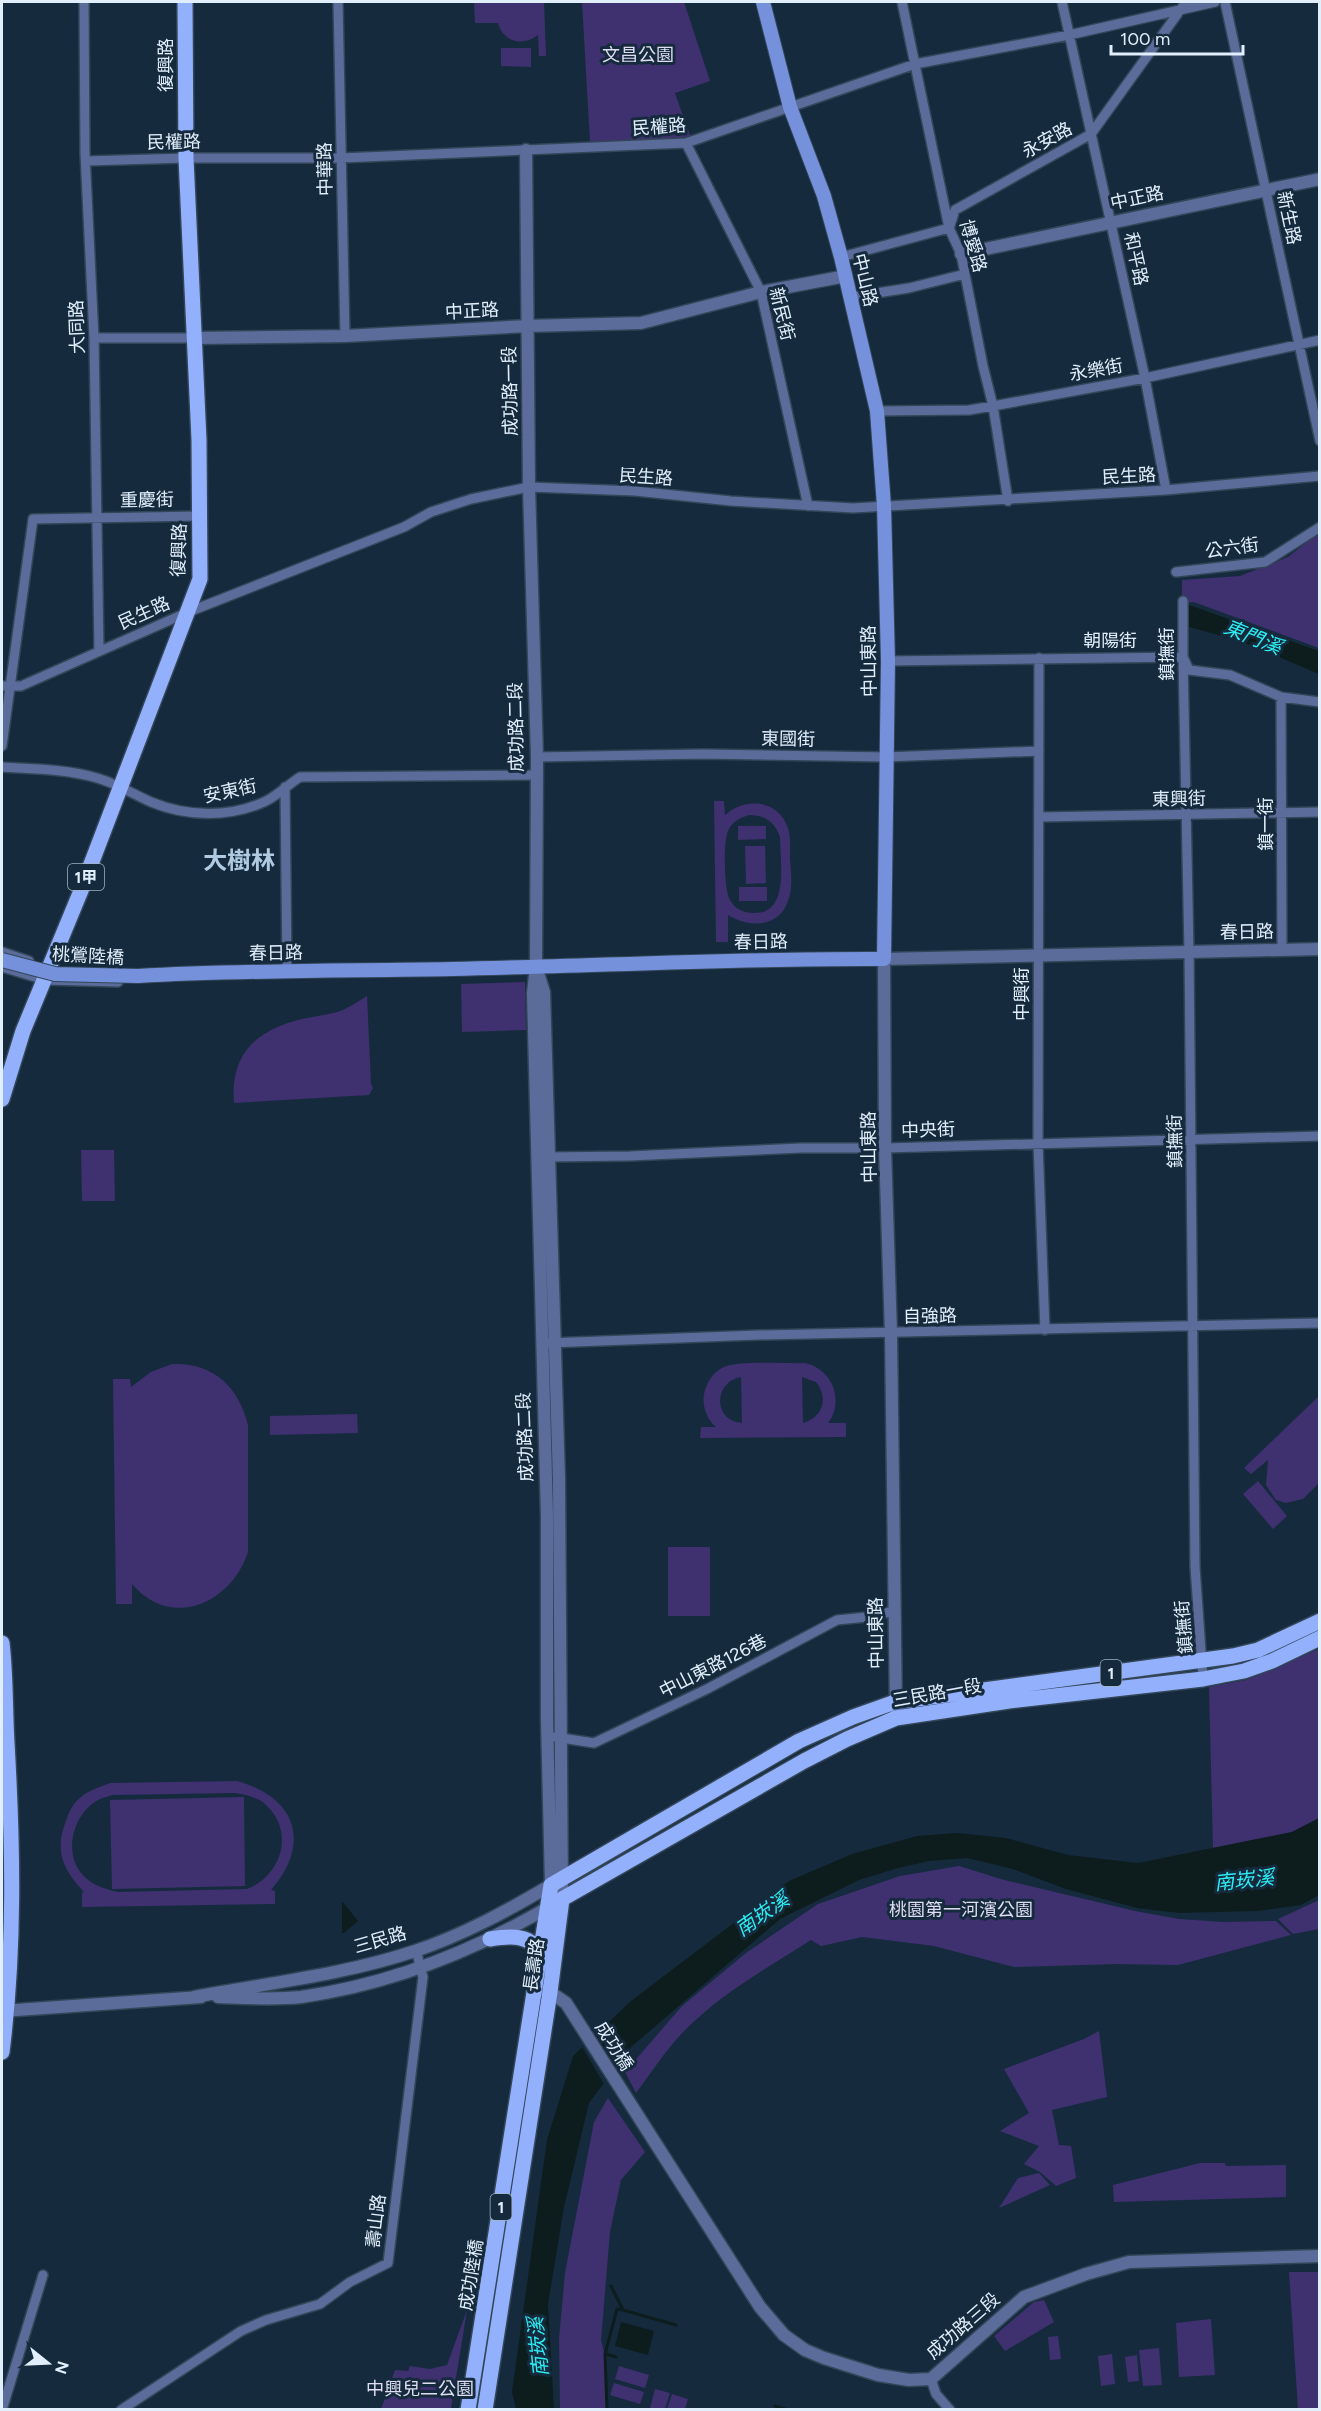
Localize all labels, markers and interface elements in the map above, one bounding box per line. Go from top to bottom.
scale bar [1111,18,1243,56]
text: 100 m [1120,28,1170,50]
street label: 復興路 [155,38,177,92]
park label: 文昌公園 [602,44,674,66]
street label: 民權路 [631,114,687,140]
street label: 永安路 [1018,117,1076,163]
street label: 民權路 [147,131,201,153]
street label: 中華路 [314,142,336,196]
street label: 中正路 [1108,182,1166,214]
street label: 新生路 [1273,189,1305,247]
street label: 博愛路 [955,217,991,275]
street label: 和平路 [1120,230,1152,288]
street label: 中山路 [848,251,882,309]
street label: 新民街 [765,285,799,343]
street label: 中正路 [444,299,500,323]
street label: 大同路 [65,300,89,354]
street label: 成功路一段 [498,346,522,436]
street label: 永樂街 [1068,354,1124,386]
street label: 民生路 [618,464,674,490]
street label: 民生路 [1101,464,1157,488]
street label: 重慶街 [120,489,174,511]
street label: 復興路 [167,523,191,577]
street label: 公六街 [1204,533,1260,563]
street label: 民生路 [115,592,173,634]
water label: 東門溪 [1221,615,1288,660]
street label: 中山東路 [857,625,881,697]
street label: 鎮撫街 [1156,627,1178,681]
street label: 朝陽街 [1083,630,1137,652]
street label: 成功路二段 [504,682,528,772]
street label: 東國街 [761,728,815,750]
street label: 安東街 [201,775,259,807]
street label: 東興街 [1152,788,1206,810]
street label: 鎮一街 [1255,797,1277,851]
district label: 大樹林 [203,846,275,875]
road number: 1甲 [68,864,104,890]
street label: 春日路 [1220,921,1274,943]
street label: 春日路 [734,931,788,953]
street label: 春日路 [249,942,303,964]
street label: 桃鶯陸橋 [51,943,125,969]
street label: 中興街 [1011,967,1033,1021]
street label: 中山東路 [857,1111,881,1183]
street label: 鎮撫街 [1164,1114,1186,1168]
street label: 中央街 [901,1118,955,1142]
street label: 自強路 [903,1305,957,1327]
street label: 成功路二段 [512,1392,538,1482]
street label: 中山東路 [864,1597,888,1669]
street label: 鎮撫街 [1171,1599,1197,1655]
street label: 中山東路126巷 [656,1629,770,1703]
road number: 1 [1100,1660,1122,1686]
street label: 三民路一段 [891,1674,983,1712]
water label: 南崁溪 [1213,1865,1278,1895]
water label: 南崁溪 [731,1885,796,1941]
park label: 桃園第一河濱公園 [889,1899,1033,1921]
street label: 三民路 [351,1922,409,1958]
street label: 長壽路 [519,1937,549,1993]
street label: 成功橋 [590,2017,638,2075]
street label: 壽山路 [362,2193,390,2249]
road number: 1 [490,2194,512,2220]
street label: 成功陸橋 [455,2238,487,2312]
street label: 成功路三段 [922,2288,1004,2364]
water label: 南崁溪 [523,2313,553,2378]
north arrow [18,2333,78,2393]
text: N [51,2359,73,2376]
park label: 中興兒二公園 [366,2378,474,2400]

